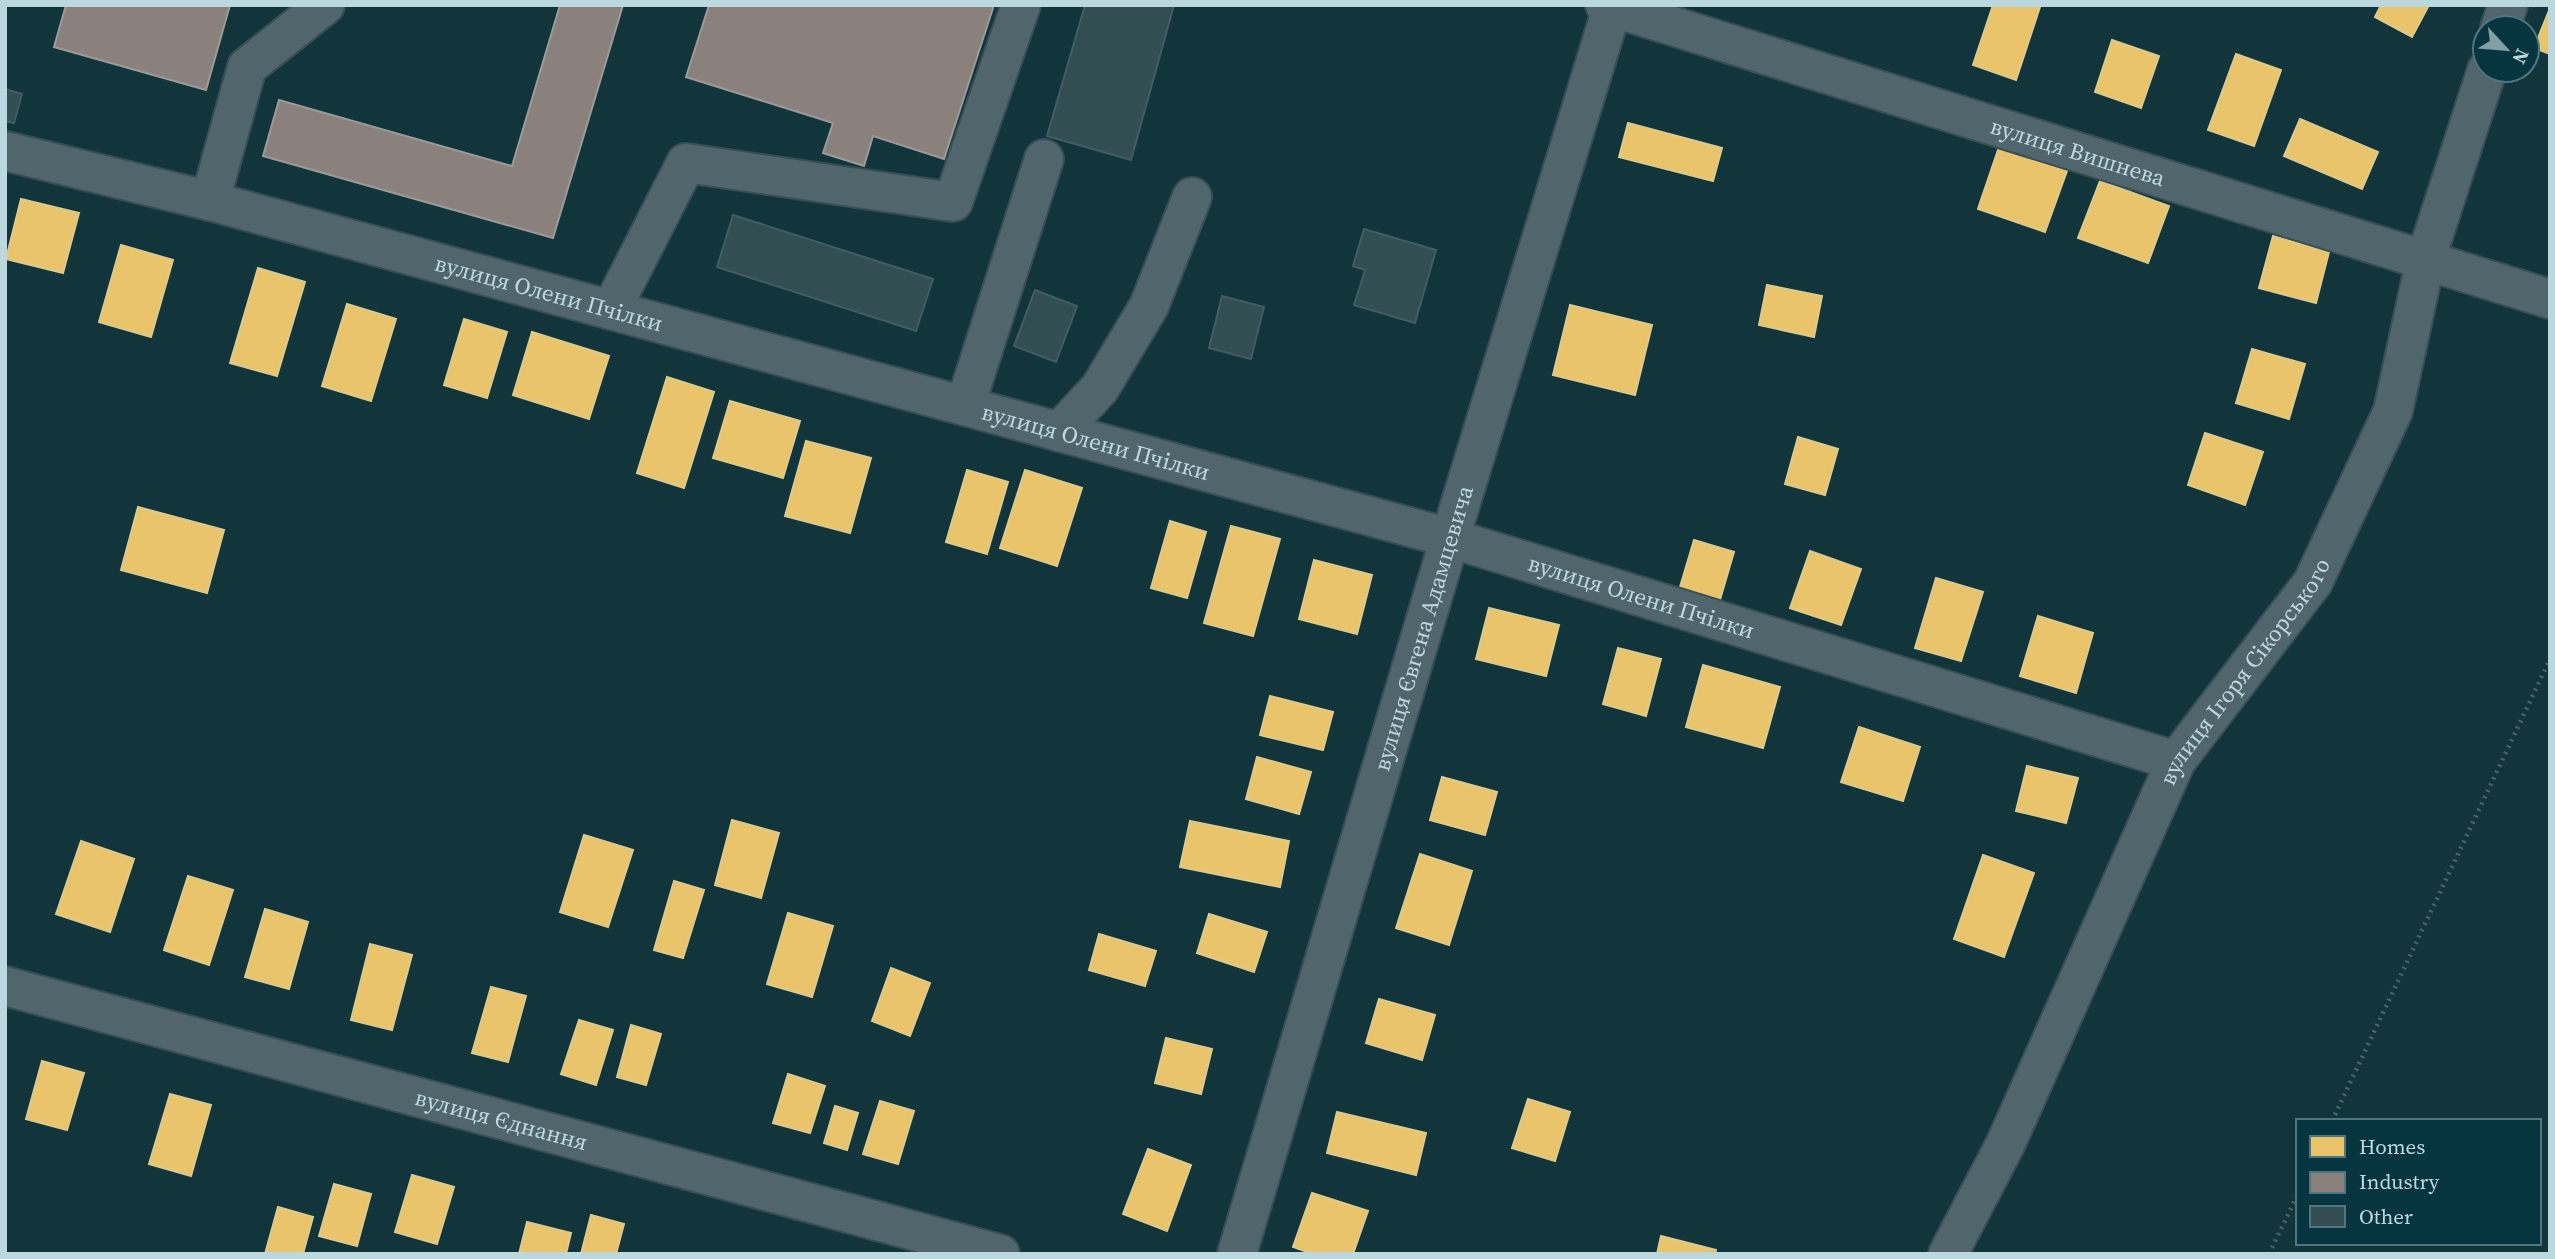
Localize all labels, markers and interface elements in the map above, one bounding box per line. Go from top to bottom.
north arrow [2471,14,2541,84]
text: N [2506,45,2536,69]
street label: вулиця Вишнева [1986,110,2169,194]
street label: вулиця Олени Пчілки [431,247,666,339]
street label: вулиця Олени Пчілки [978,395,1213,488]
street label: вулиця Євгена Адамцевича [1366,481,1481,775]
street label: вулиця Олени Пчілки [1524,547,1758,647]
street label: вулиця Ігоря Сікорського [2151,553,2338,790]
street label: вулиця Єднання [412,1081,591,1158]
legend [2296,1119,2541,1245]
text: Homes [2359,1132,2425,1161]
text: Industry [2359,1167,2439,1196]
text: Other [2359,1202,2413,1231]

